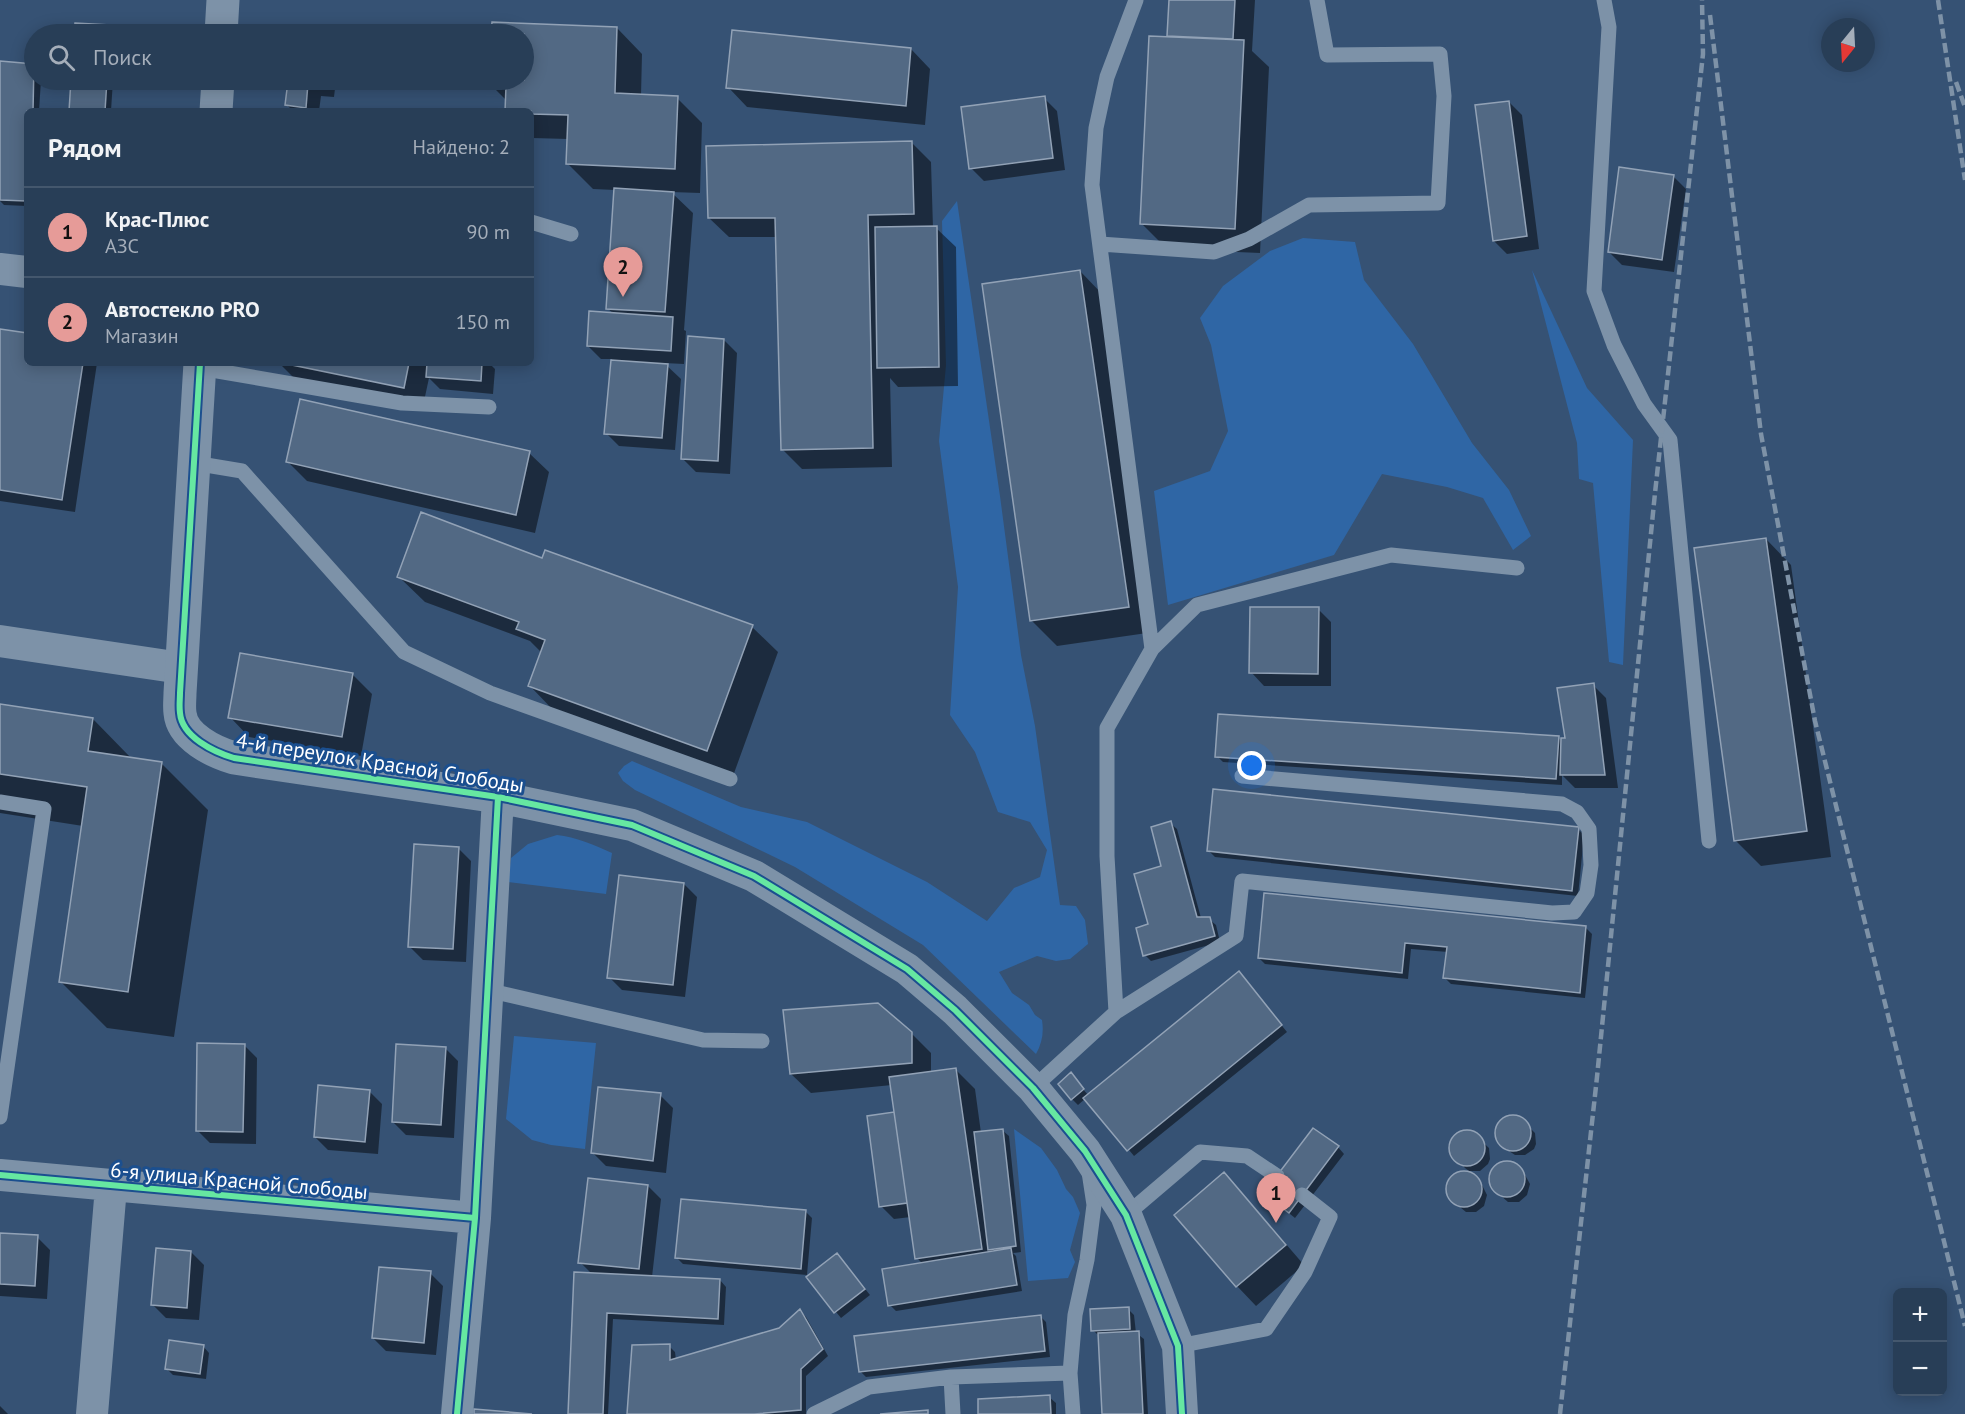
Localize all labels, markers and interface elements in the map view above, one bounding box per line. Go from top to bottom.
north arrow [1821,18,1875,72]
search box [24,24,534,90]
icon: search [45,41,78,74]
text: Поиск [93,43,152,71]
text: Рядом [48,131,122,164]
text: Найдено: 2 [413,134,510,160]
text: Крас-Плюс [105,205,209,233]
text: 1 [62,219,73,245]
text: 90 m [467,219,510,245]
text: АЗС [105,233,139,259]
pin: 2 [604,248,642,297]
text: Автостекло PRO [105,295,260,323]
text: 2 [62,309,73,335]
text: 150 m [456,309,510,335]
text: Магазин [105,323,179,349]
street label: 4-й переулок Красной Слободы [234,726,526,799]
your location [1237,751,1266,780]
street label: 6-я улица Красной Слободы [109,1156,369,1205]
pin: 1 [1256,1174,1296,1223]
map controls [1893,1288,1947,1396]
button: + [1893,1288,1947,1342]
button: − [1893,1342,1947,1396]

